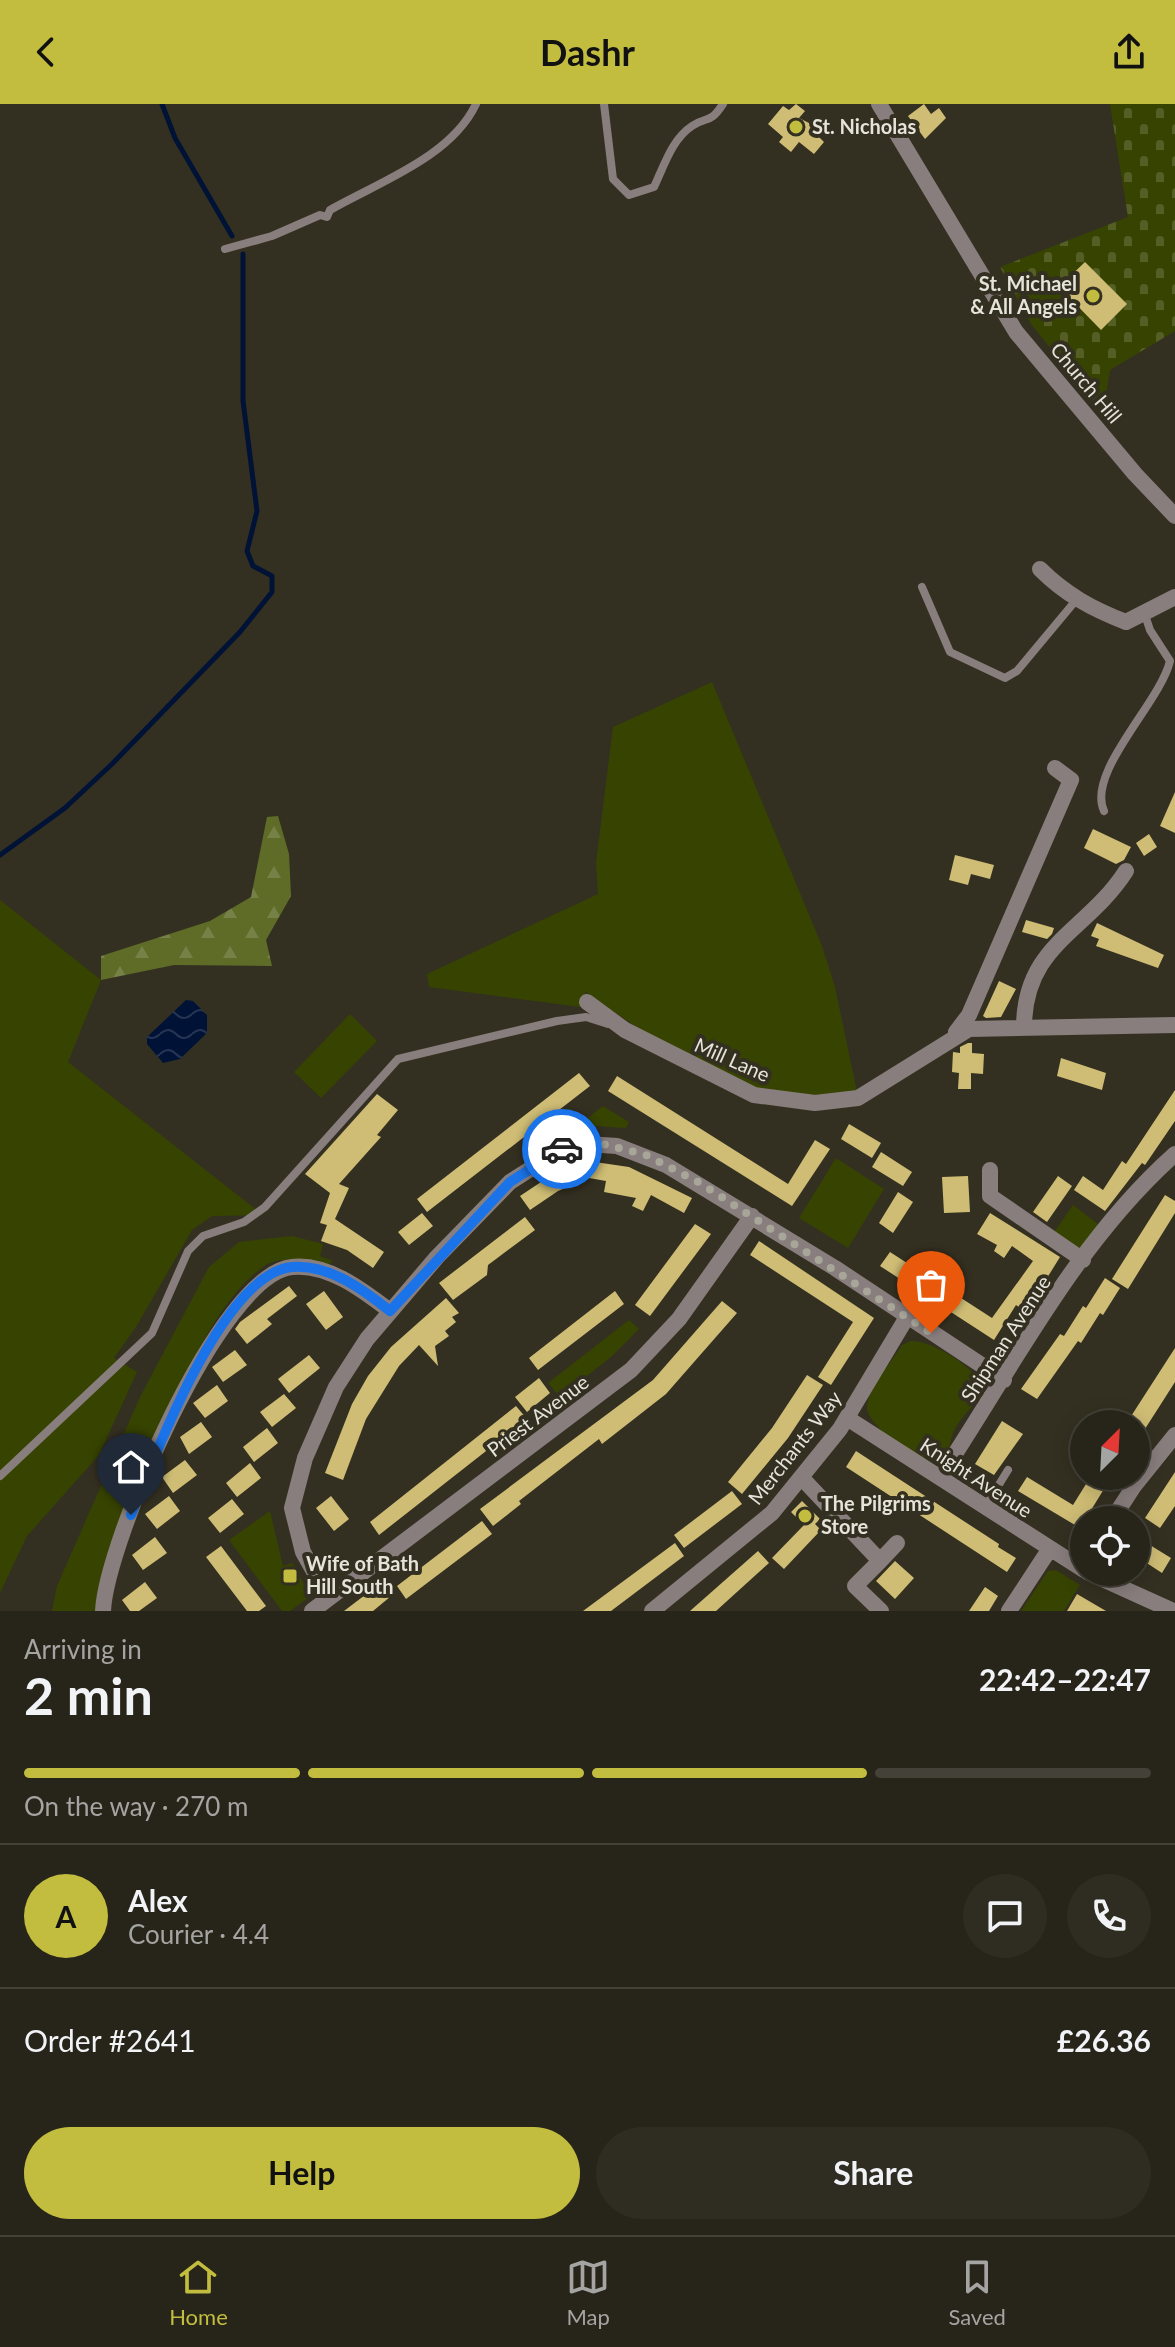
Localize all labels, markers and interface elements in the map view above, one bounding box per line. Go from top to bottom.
icon: back [24,30,68,74]
text: Dashr [540,30,635,74]
icon: share [1107,30,1151,74]
place label: St. Nicholas [812,114,916,138]
marker: St. Nicholas [787,118,805,136]
place label: St. Michael & All Angels [970,271,1077,318]
marker: St. Michael & All Angels [1084,287,1102,305]
street label: Church Hill [1046,337,1127,428]
street label: Mill Lane [691,1032,774,1086]
courier [522,1109,602,1189]
icon: car [540,1127,584,1171]
pin [897,1251,965,1333]
icon: bag [909,1263,953,1307]
street label: Shipman Avenue [955,1271,1055,1406]
street label: Priest Avenue [482,1369,593,1461]
street label: Merchants Way [742,1385,846,1509]
north arrow [1070,1410,1150,1490]
map controls [1070,1410,1150,1586]
street label: Knight Avenue [916,1432,1037,1522]
pin [97,1433,165,1515]
icon: home [109,1445,153,1489]
place label: The Pilgrims Store [821,1491,931,1538]
button: locate [1070,1506,1150,1586]
marker: The Pilgrims Store [796,1507,814,1525]
place label: Wife of Bath Hill South [306,1551,419,1598]
marker: Wife of Bath Hill South [281,1567,299,1585]
text: Arriving in [24,1633,142,1665]
text: 22:42–22:47 [979,1661,1151,1697]
text: 2 min [24,1664,153,1726]
text: On the way · 270 m [24,1790,248,1822]
button: chat [963,1874,1047,1958]
button: phone [1067,1874,1151,1958]
text: Alex [128,1882,188,1918]
text: A [56,1898,76,1934]
text: Courier · 4.4 [128,1918,269,1950]
text: Order #2641 [24,2022,196,2058]
text: £26.36 [1057,2022,1151,2058]
button: Help [24,2127,580,2219]
button: Share [596,2127,1151,2219]
tab: Home [169,2255,228,2330]
tab: Map [566,2255,610,2330]
tab: Saved [948,2255,1006,2330]

